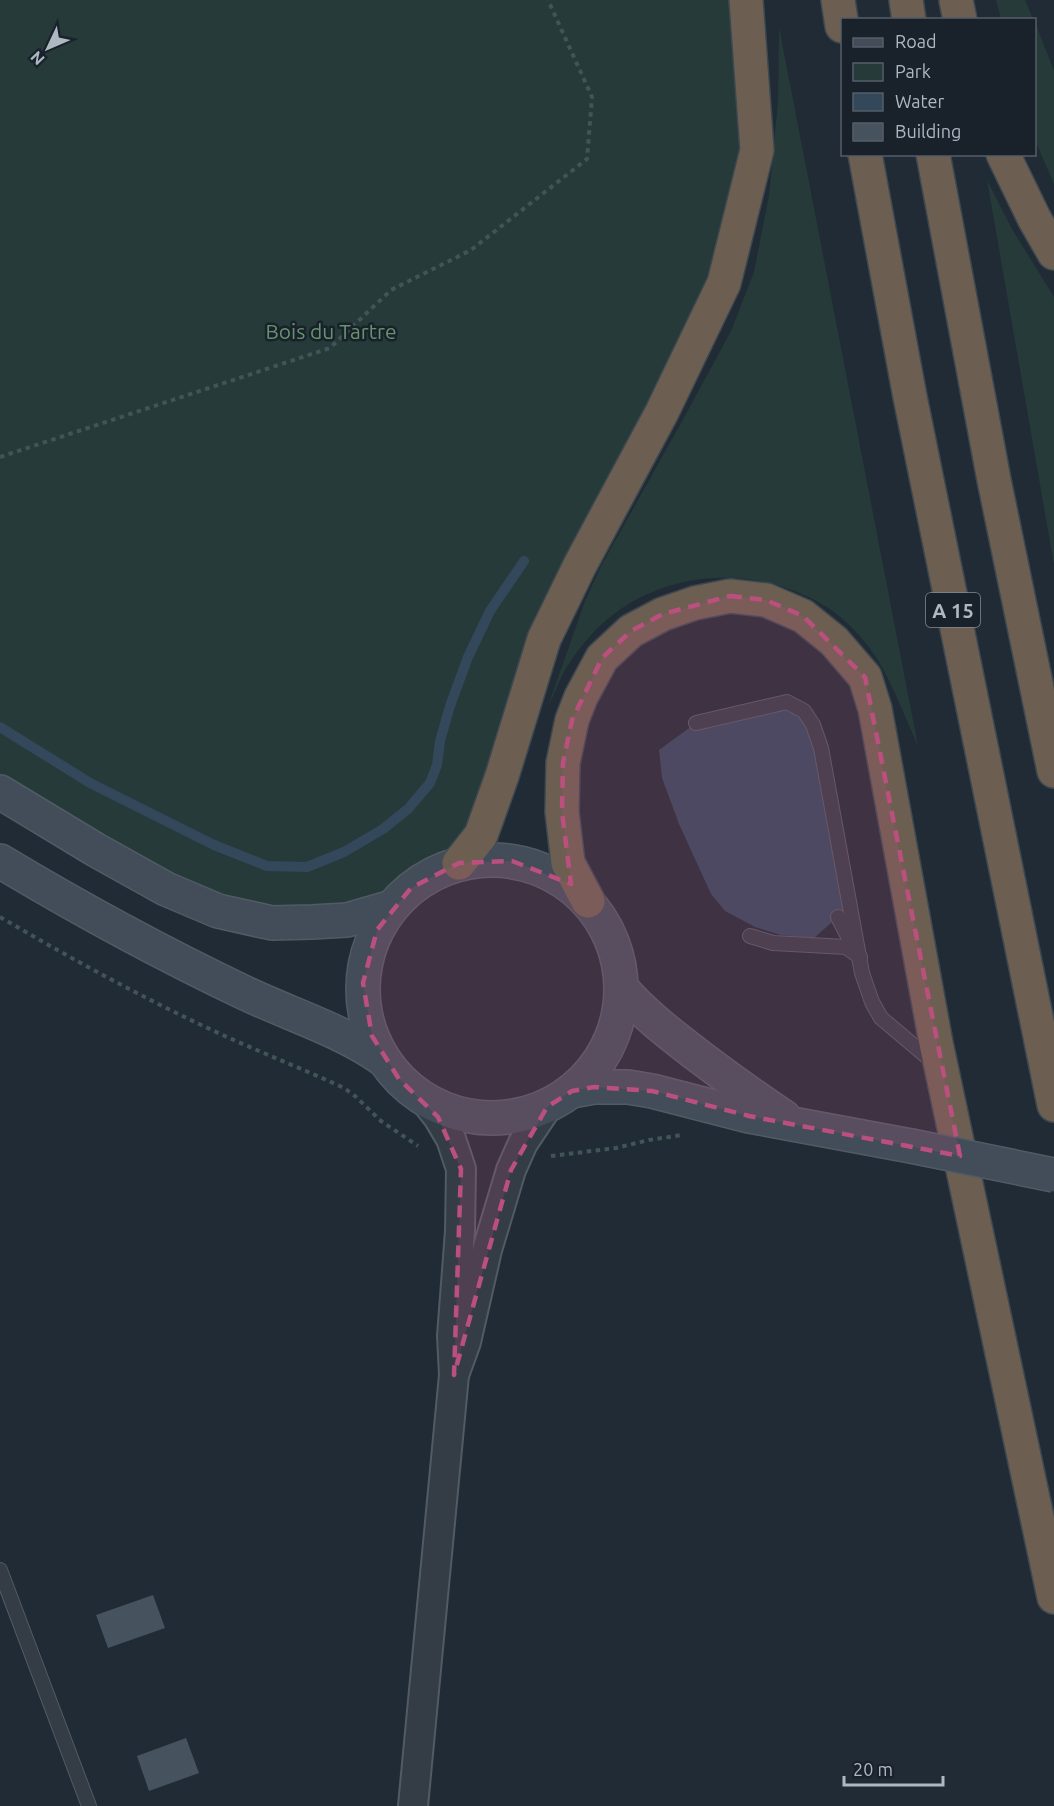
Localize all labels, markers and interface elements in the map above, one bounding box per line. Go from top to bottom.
north arrow [18,18,78,78]
legend [841,18,1036,156]
text: Road [895,31,937,51]
text: N [27,48,48,69]
text: Park [895,61,931,81]
text: Water [895,91,945,111]
text: Building [895,121,961,141]
park label: Bois du Tartre [265,319,397,343]
road number: A 15 [926,593,980,627]
scale bar [844,1749,943,1787]
text: 20 m [853,1759,893,1779]

